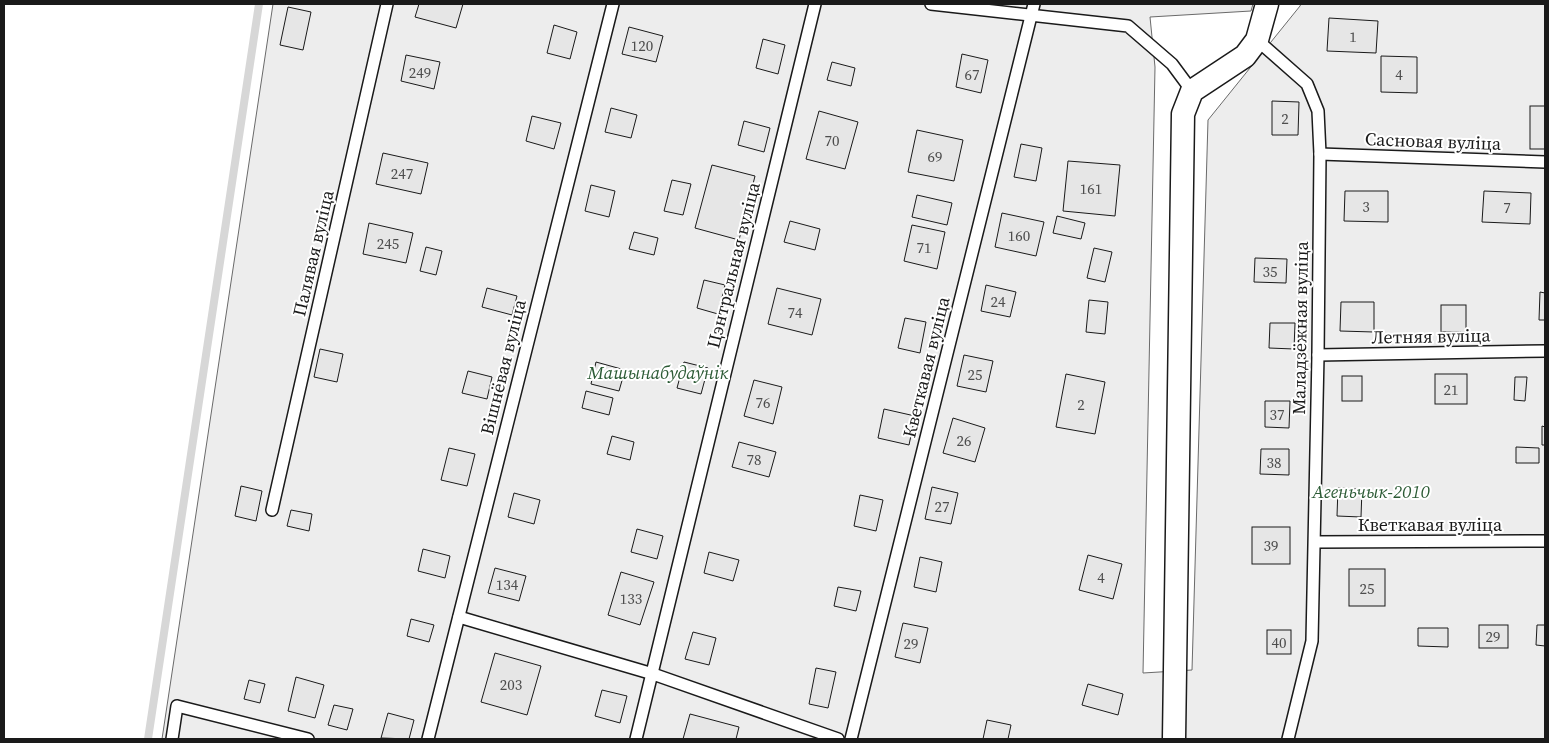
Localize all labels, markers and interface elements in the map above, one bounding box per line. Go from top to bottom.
house number: 1 [1349,26,1357,47]
house number: 120 [631,35,653,56]
house number: 249 [409,62,431,83]
house number: 67 [964,64,980,85]
house number: 4 [1395,64,1403,85]
house number: 2 [1281,108,1289,129]
street label: Сасновая вуліца [1364,126,1502,156]
house number: 70 [824,130,840,151]
house number: 69 [927,146,943,167]
house number: 247 [391,163,413,184]
house number: 161 [1080,178,1102,199]
street label: Цэнтральная вуліца [700,179,766,351]
street label: Палявая вуліца [286,187,340,318]
house number: 3 [1362,196,1370,217]
house number: 7 [1503,197,1511,218]
house number: 160 [1008,225,1030,246]
house number: 245 [377,233,399,254]
house number: 71 [916,237,932,258]
street label: Маладзёжная вуліца [1286,240,1314,415]
house number: 35 [1262,261,1278,282]
house number: 24 [990,291,1006,312]
street label: Кветкавая вуліца [896,293,956,440]
street label: Вішнёвая вуліца [474,296,532,437]
house number: 74 [787,302,803,323]
street label: Летняя вуліца [1371,322,1492,350]
park label: Машынабудаўнік [587,360,729,385]
house number: 25 [967,364,983,385]
house number: 21 [1443,379,1459,400]
house number: 76 [755,392,771,413]
house number: 2 [1077,394,1085,415]
house number: 37 [1269,404,1285,425]
house number: 26 [956,430,972,451]
house number: 78 [746,449,762,470]
house number: 38 [1266,452,1282,473]
park label: Агеньчык-2010 [1311,479,1430,504]
house number: 27 [934,496,950,517]
street label: Кветкавая вуліца [1358,512,1503,537]
house number: 39 [1263,535,1279,556]
house number: 4 [1097,567,1105,588]
house number: 134 [496,574,519,595]
house number: 25 [1359,578,1375,599]
house number: 133 [620,588,642,609]
house number: 29 [1485,626,1501,647]
house number: 40 [1271,632,1287,653]
house number: 29 [903,633,919,654]
house number: 203 [500,674,522,695]

